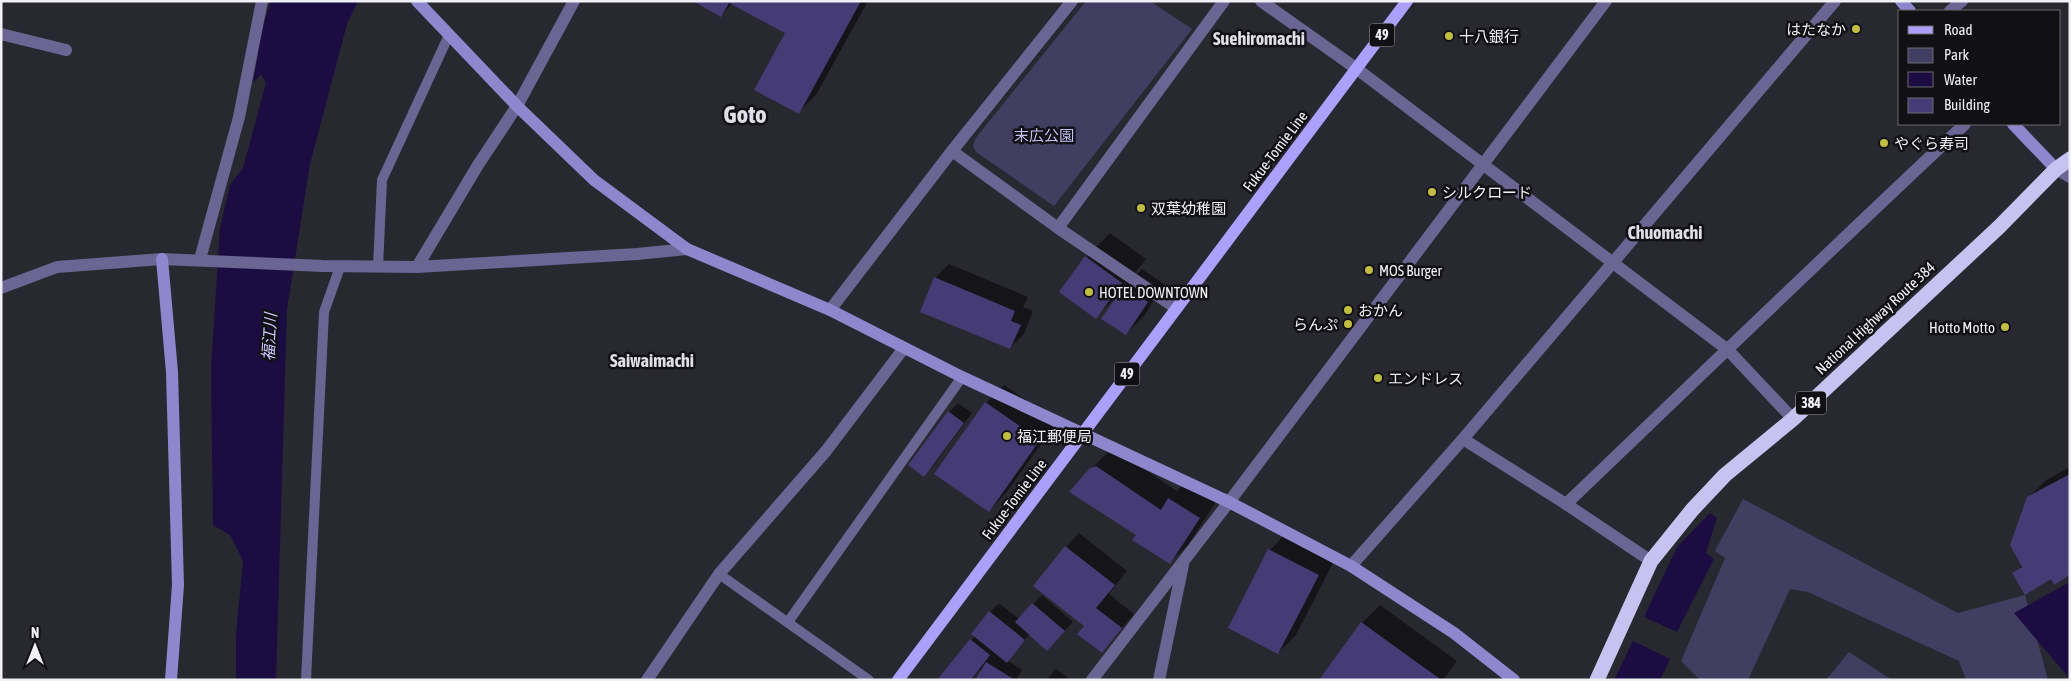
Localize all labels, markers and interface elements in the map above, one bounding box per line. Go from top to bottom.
legend [1898,10,2061,125]
place label: はたなか [1786,21,1846,38]
text: Road [1944,21,1973,38]
marker: はたなか [1850,23,1862,35]
road number: 49 [1370,24,1394,46]
district label: Suehiromachi [1213,28,1305,49]
place label: 十八銀行 [1459,28,1519,45]
marker: 十八銀行 [1443,30,1455,42]
text: Park [1944,46,1969,63]
text: Water [1944,71,1977,88]
text: Building [1944,96,1990,113]
district label: Goto [723,100,767,128]
street label: Fukue-Tomie Line [1239,107,1311,194]
park label: 末広公園 [1014,127,1074,144]
place label: やぐら寿司 [1894,135,1969,152]
marker: やぐら寿司 [1878,137,1890,149]
place label: シルクロード [1442,184,1532,201]
marker: シルクロード [1426,186,1438,198]
place label: 双葉幼稚園 [1151,200,1226,217]
marker: 双葉幼稚園 [1135,202,1147,214]
district label: Chuomachi [1628,222,1702,243]
street label: National Highway Route 384 [1812,258,1938,378]
place label: MOS Burger [1379,262,1442,279]
marker: MOS Burger [1363,264,1375,276]
place label: HOTEL DOWNTOWN [1099,284,1208,301]
marker: HOTEL DOWNTOWN [1083,286,1095,298]
place label: おかん [1358,302,1403,319]
marker: おかん [1342,304,1354,316]
water label: 福江川 [259,311,279,361]
place label: らんぷ [1293,316,1338,333]
marker: らんぷ [1342,318,1354,330]
place label: Hotto Motto [1929,319,1995,336]
marker: Hotto Motto [1999,321,2011,333]
district label: Saiwaimachi [610,350,694,371]
road number: 49 [1114,362,1140,386]
place label: エンドレス [1388,370,1463,387]
marker: エンドレス [1372,372,1384,384]
road number: 384 [1796,392,1826,414]
place label: 福江郵便局 [1017,428,1092,445]
marker: 福江郵便局 [1001,430,1013,442]
street label: Fukue-Tomie Line [978,455,1050,542]
north arrow [10,621,60,671]
text: N [31,625,39,641]

